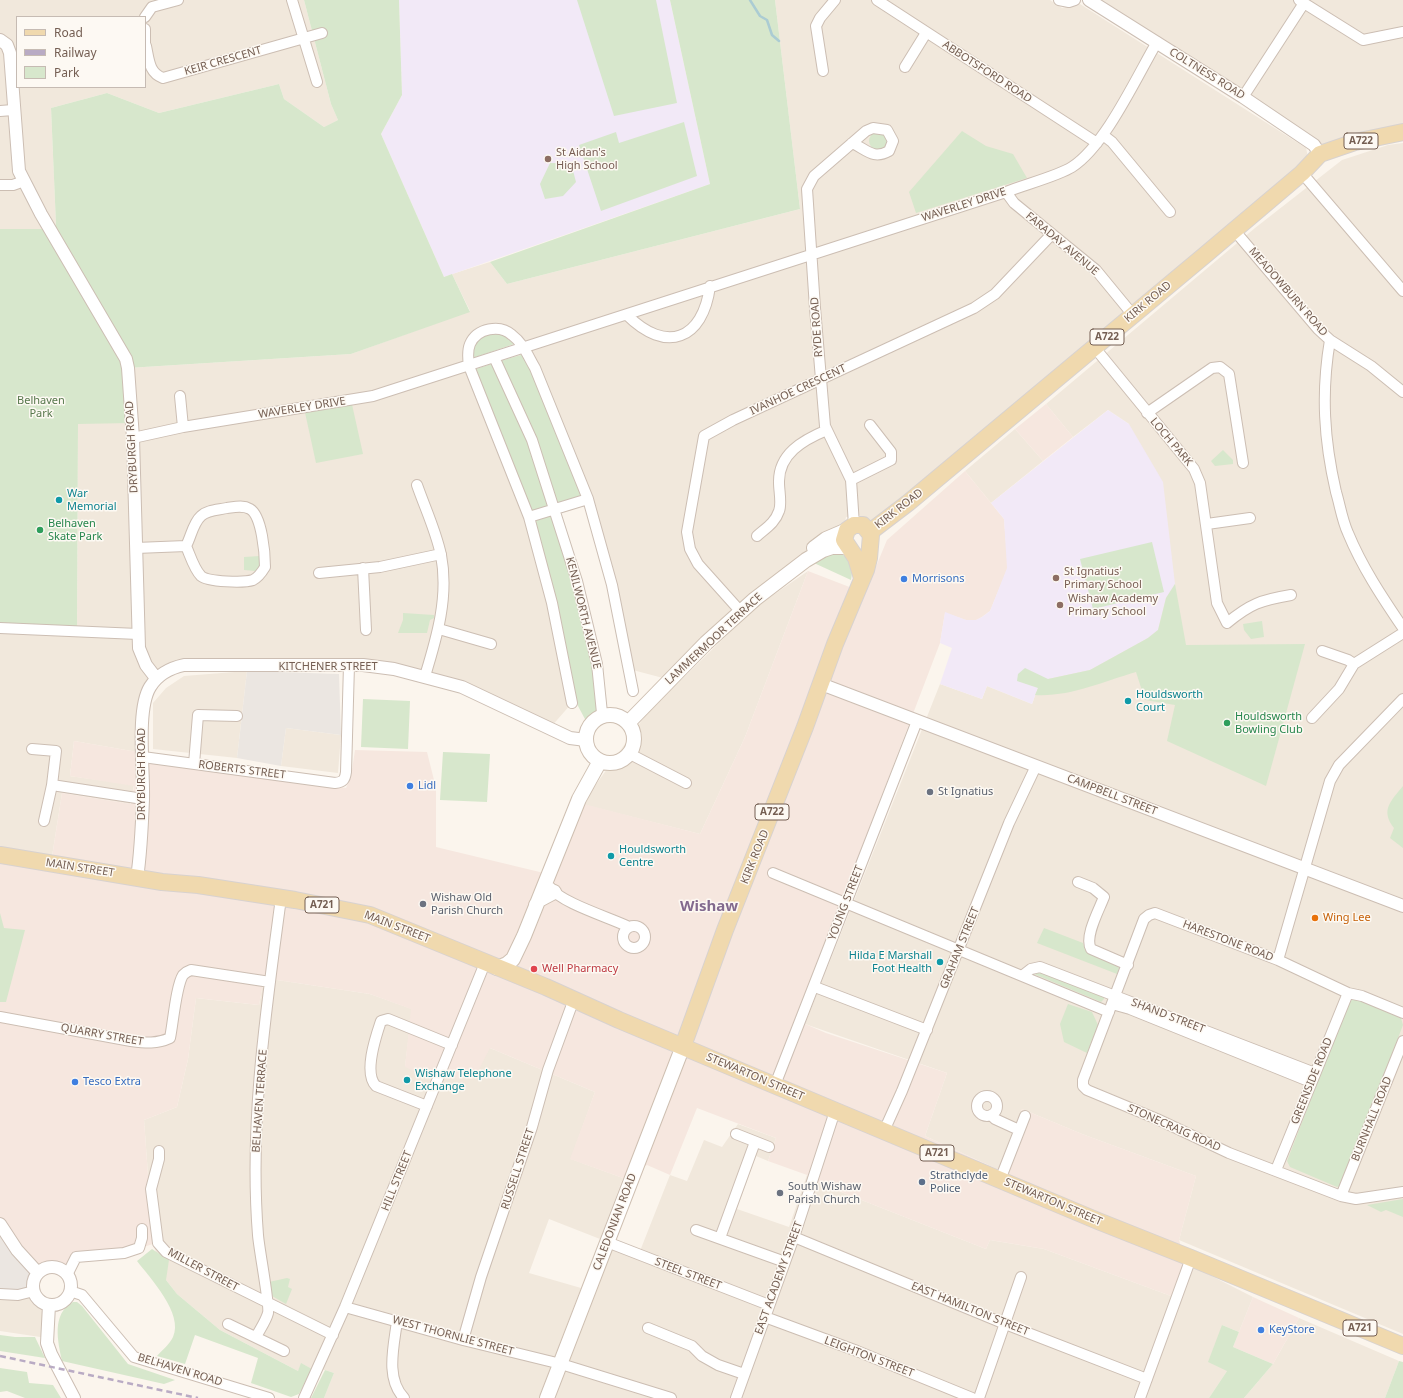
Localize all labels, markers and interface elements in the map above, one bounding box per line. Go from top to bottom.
legend [16,16,146,88]
text: Road [54,24,83,41]
street label: ABBOTSFORD ROAD [940,38,1034,106]
text: Railway [54,44,97,61]
street label: KEIR CRESCENT [183,44,263,78]
street label: COLTNESS ROAD [1167,45,1247,103]
text: Park [54,64,79,81]
road number: A722 [1344,133,1378,149]
place label: St Aidan's High School [556,146,618,172]
marker: St Aidan's High School [543,154,553,164]
street label: WAVERLEY DRIVE [920,185,1008,225]
street label: FARADAY AVENUE [1023,210,1101,278]
street label: MEADOWBURN ROAD [1246,245,1330,339]
street label: KIRK ROAD [1122,279,1174,325]
street label: RYDE ROAD [808,296,826,358]
road number: A722 [1090,329,1124,345]
street label: IVANHOE CRESCENT [748,362,848,418]
park label: Belhaven Park [17,394,65,420]
street label: WAVERLEY DRIVE [257,395,347,421]
street label: DRYBURGH ROAD [123,401,141,493]
street label: LOCH PARK [1147,415,1195,469]
street label: KIRK ROAD [872,486,926,532]
place label: War Memorial [67,487,117,513]
marker: War Memorial [54,495,64,505]
place label: Belhaven Skate Park [48,517,102,543]
marker: Belhaven Skate Park [35,525,45,535]
street label: KENILWORTH AVENUE [563,556,603,670]
place label: St Ignatius' Primary School [1064,565,1142,591]
place label: Morrisons [912,572,965,586]
marker: St Ignatius' Primary School [1051,573,1061,583]
marker: Morrisons [899,574,909,584]
street label: LAMMERMOOR TERRACE [663,590,765,688]
place label: Wishaw Academy Primary School [1068,592,1158,618]
marker: Wishaw Academy Primary School [1055,600,1065,610]
street label: KITCHENER STREET [278,660,378,674]
place label: Houldsworth Court [1136,688,1203,714]
marker: Houldsworth Court [1123,696,1133,706]
place label: Houldsworth Bowling Club [1235,710,1303,736]
marker: Houldsworth Bowling Club [1222,718,1232,728]
street label: DRYBURGH ROAD [135,728,149,820]
street label: ROBERTS STREET [198,758,286,782]
street label: CAMPBELL STREET [1065,772,1159,818]
place label: Lidl [418,779,436,793]
marker: Lidl [405,781,415,791]
place label: St Ignatius [938,785,993,799]
marker: St Ignatius [925,787,935,797]
road number: A722 [755,804,789,820]
street label: KIRK ROAD [738,828,772,886]
place label: Houldsworth Centre [619,843,686,869]
marker: Houldsworth Centre [606,851,616,861]
street label: MAIN STREET [45,856,115,880]
street label: YOUNG STREET [826,864,866,942]
place label: Wishaw Old Parish Church [431,891,503,917]
road number: A721 [305,897,339,913]
district label: Wishaw [680,898,738,916]
marker: Wishaw Old Parish Church [418,899,428,909]
street label: GRAHAM STREET [938,905,982,991]
street label: MAIN STREET [362,908,432,946]
place label: Wing Lee [1323,911,1371,925]
marker: Wing Lee [1310,913,1320,923]
street label: HARESTONE ROAD [1181,918,1275,964]
place label: Hilda E Marshall Foot Health [849,949,932,975]
marker: Hilda E Marshall Foot Health [935,957,945,967]
place label: Well Pharmacy [542,962,618,976]
marker: Well Pharmacy [529,964,539,974]
street label: SHAND STREET [1129,996,1207,1036]
street label: QUARRY STREET [60,1021,144,1049]
street label: GREENSIDE ROAD [1289,1036,1335,1126]
street label: BELHAVEN TERRACE [250,1049,270,1153]
street label: STEWARTON STREET [704,1050,806,1104]
place label: Wishaw Telephone Exchange [415,1067,512,1093]
place label: Tesco Extra [83,1075,141,1089]
marker: Wishaw Telephone Exchange [402,1075,412,1085]
street label: BURNHALL ROAD [1349,1075,1395,1163]
marker: Tesco Extra [70,1077,80,1087]
street label: STONECRAIG ROAD [1125,1101,1223,1155]
street label: RUSSELL STREET [499,1127,537,1211]
road number: A721 [920,1145,954,1161]
street label: HILL STREET [379,1149,415,1213]
place label: Strathclyde Police [930,1169,988,1195]
street label: CALEDONIAN ROAD [590,1172,640,1272]
street label: STEWARTON STREET [1002,1175,1104,1229]
marker: Strathclyde Police [917,1177,927,1187]
place label: South Wishaw Parish Church [788,1180,861,1206]
marker: South Wishaw Parish Church [775,1188,785,1198]
street label: EAST ACADEMY STREET [752,1220,806,1336]
street label: MILLER STREET [165,1246,241,1294]
street label: STEEL STREET [653,1255,723,1293]
street label: EAST HAMILTON STREET [909,1279,1031,1339]
street label: WEST THORNLIE STREET [391,1313,515,1359]
road number: A721 [1343,1320,1377,1336]
place label: KeyStore [1269,1323,1315,1337]
marker: KeyStore [1256,1325,1266,1335]
street label: LEIGHTON STREET [822,1334,916,1380]
street label: BELHAVEN ROAD [136,1351,224,1389]

